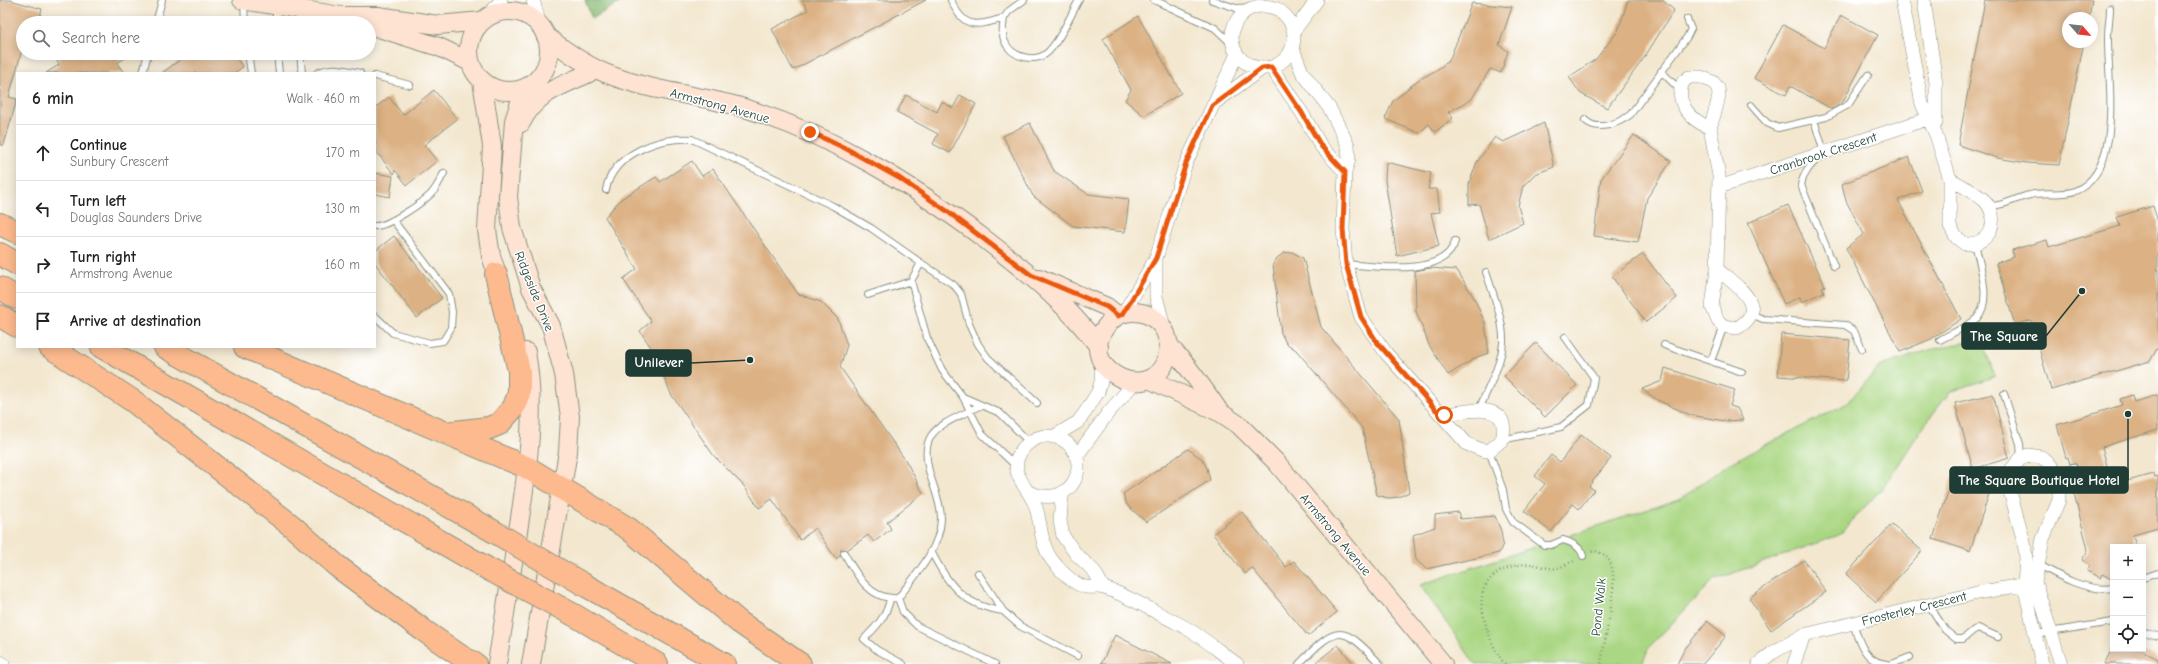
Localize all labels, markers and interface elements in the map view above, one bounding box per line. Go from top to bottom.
north arrow [2062,12,2098,48]
search box [16,16,376,60]
icon: search [30,27,52,49]
text: Search here [62,29,140,47]
street label: Armstrong Avenue [668,85,772,126]
text: 6 min [32,89,74,108]
text: Walk · 460 m [286,91,360,106]
route end [801,123,819,141]
street label: Cranbrook Crescent [1768,129,1880,178]
text: Continue [70,136,127,154]
icon: ahead [32,142,54,164]
text: 170 m [326,145,360,160]
text: Sunbury Crescent [70,154,168,169]
text: Turn left [70,192,126,210]
icon: left [32,198,54,220]
text: 130 m [325,201,360,216]
text: Douglas Saunders Drive [70,210,202,225]
text: Turn right [70,248,136,266]
street label: Ridgeside Drive [512,249,558,334]
icon: right [32,254,54,276]
text: 160 m [325,257,360,272]
text: Armstrong Avenue [70,266,172,281]
icon: arrive [32,310,54,332]
text: Arrive at destination [70,312,201,330]
callout: The Square [1962,323,2046,349]
text: The Square [1970,328,2038,345]
callout: Unilever [626,350,691,376]
text: Unilever [635,354,684,371]
route start [1435,406,1453,424]
callout: The Square Boutique Hotel [1950,467,2128,493]
text: The Square Boutique Hotel [1958,472,2120,489]
street label: Armstrong Avenue [1297,490,1375,579]
map controls [2110,544,2146,652]
button: + [2110,544,2146,580]
street label: Pond Walk [1588,577,1609,637]
button: − [2110,580,2146,616]
street label: Frosterley Crescent [1860,588,1969,629]
button: locate [2110,616,2146,652]

